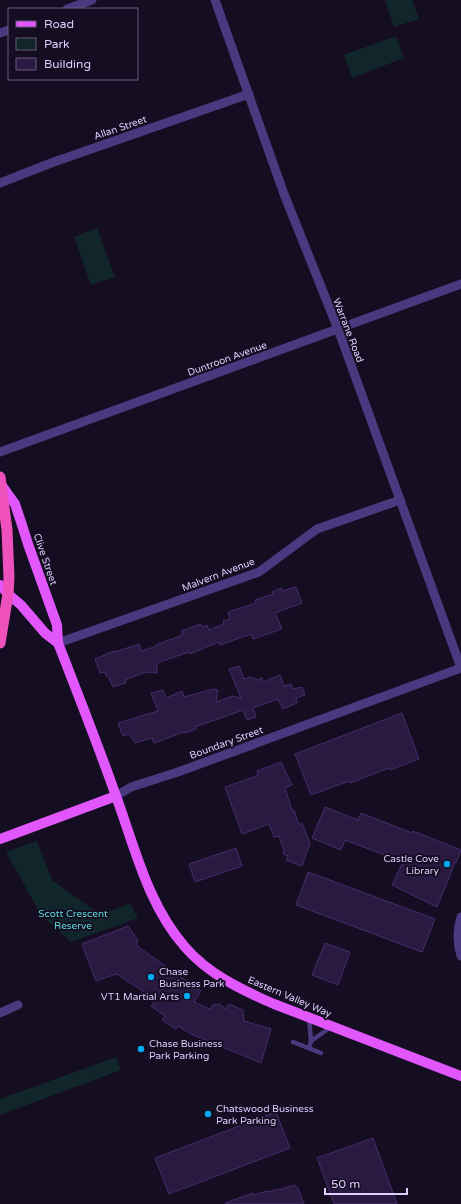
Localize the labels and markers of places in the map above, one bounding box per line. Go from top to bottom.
place label: Castle Cove Library [383,853,440,877]
marker: Castle Cove Library [442,859,452,869]
place label: Chase Business Park [159,966,225,990]
marker: Chase Business Park [146,972,156,982]
place label: VT1 Martial Arts [101,991,179,1003]
marker: VT1 Martial Arts [182,991,192,1001]
place label: Chase Business Park Parking [149,1038,223,1062]
marker: Chase Business Park Parking [136,1044,146,1054]
place label: Chatswood Business Park Parking [216,1103,314,1127]
marker: Chatswood Business Park Parking [203,1109,213,1119]

